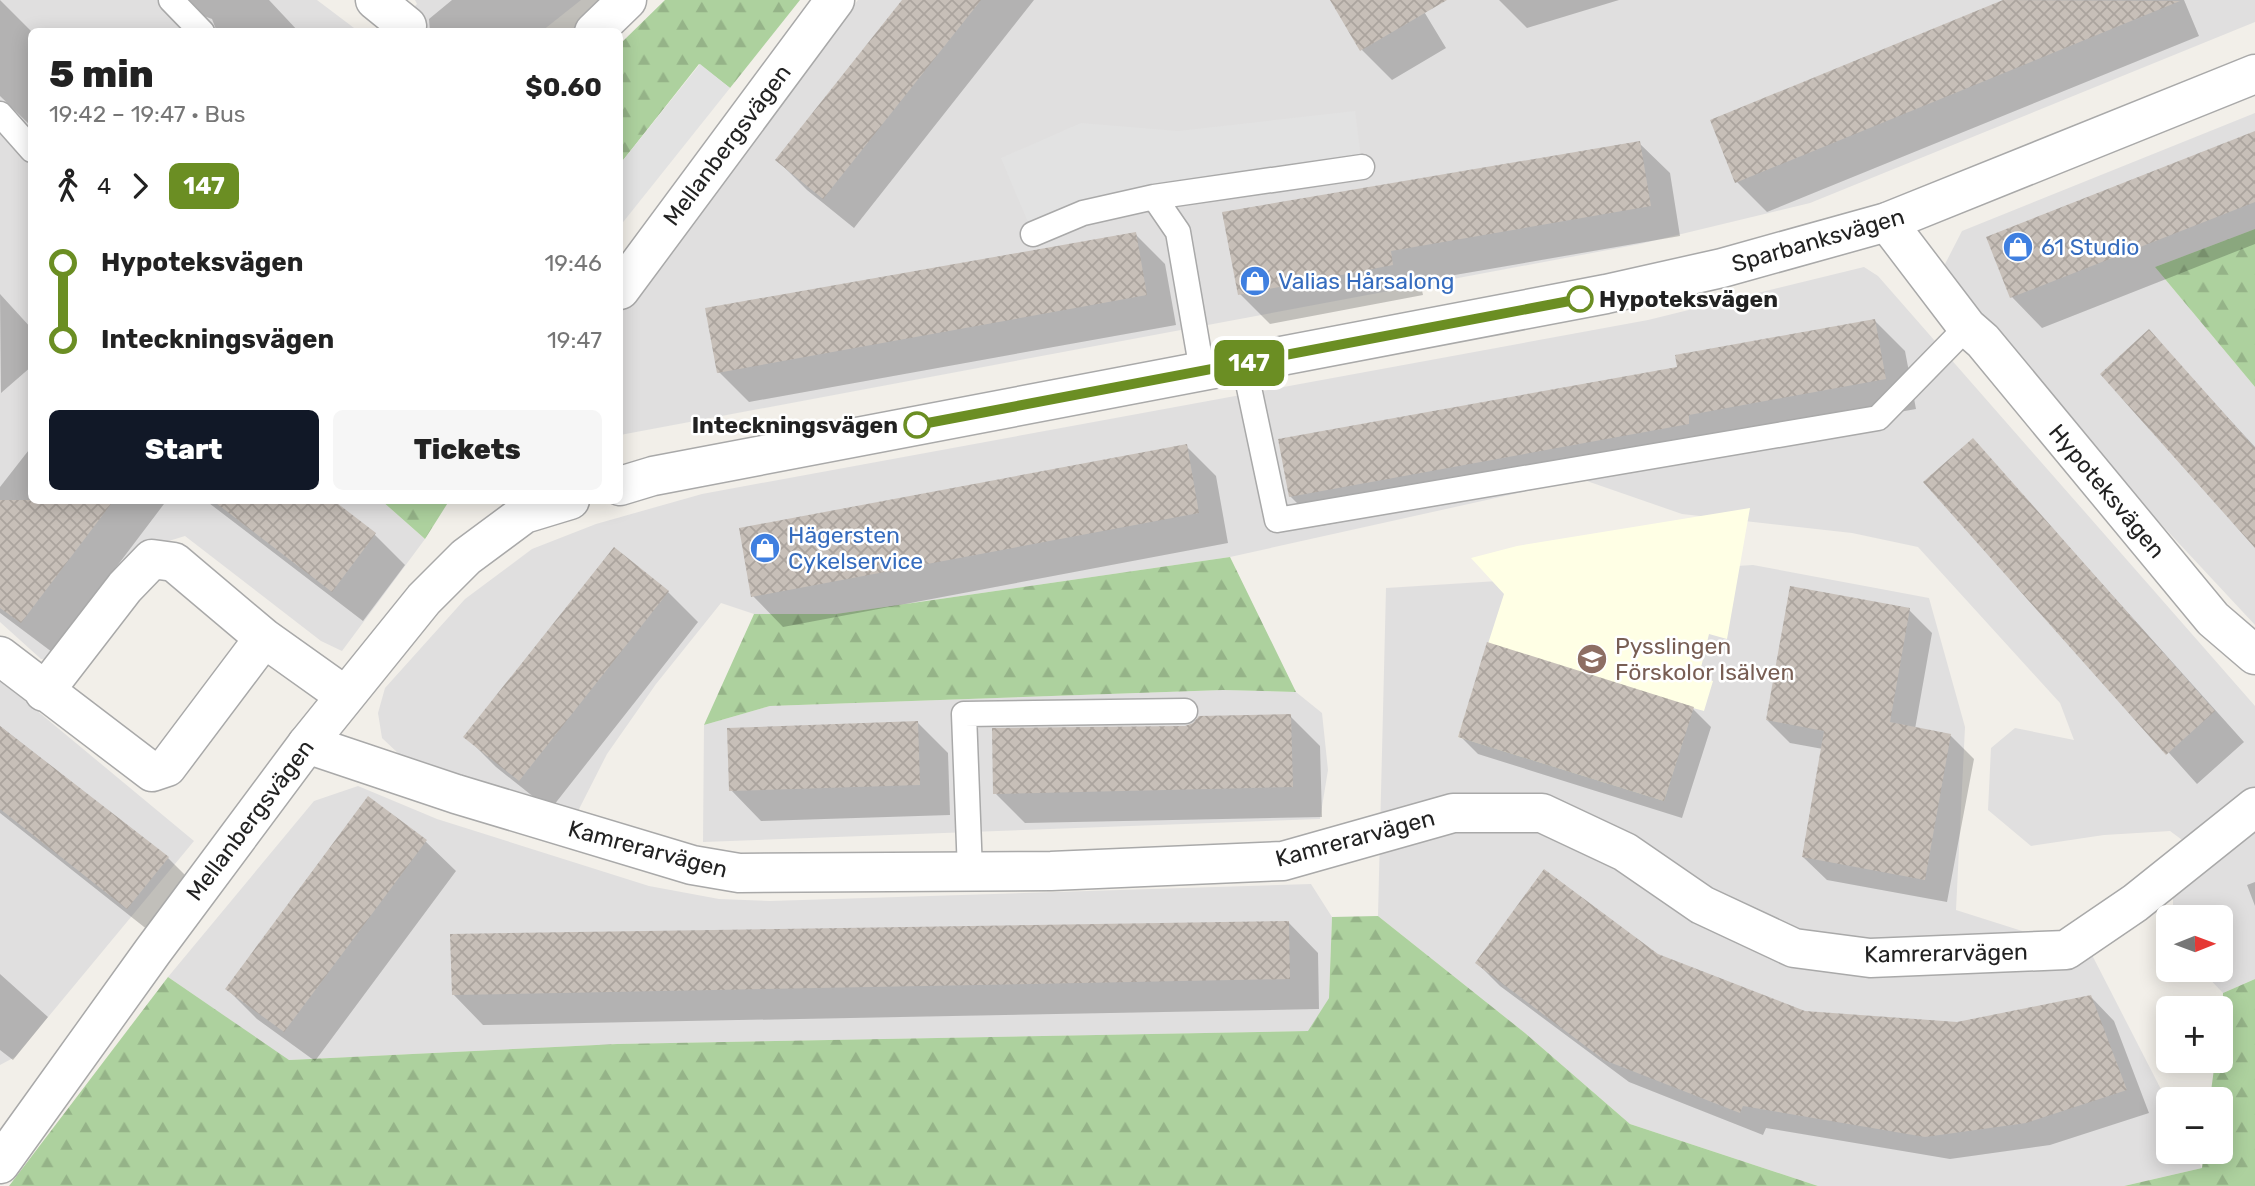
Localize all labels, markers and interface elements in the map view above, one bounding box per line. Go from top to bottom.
text: 5 min [49,51,154,97]
street label: Mellanbergsvägen [657,59,797,231]
text: $0.60 [525,72,602,103]
text: 19:42 – 19:47 · Bus [49,100,245,128]
icon: walk [49,167,87,205]
icon: forward [121,167,159,205]
text: 4 [97,172,111,200]
text: 147 [183,172,225,200]
street label: Sparbanksvägen [1728,202,1908,278]
shop icon: 61 Studio [2001,230,2035,264]
place label: 61 Studio [2041,233,2139,261]
text: Hypoteksvägen [101,247,303,278]
text: 19:46 [544,249,602,277]
shop icon: Valias Hårsalong [1238,264,1272,298]
place label: Valias Hårsalong [1278,267,1454,295]
place label: Hypoteksvägen [1599,285,1778,313]
marker: Hypoteksvägen [1567,286,1593,312]
text: Inteckningsvägen [101,324,334,355]
text: 19:47 [547,326,602,354]
line badge: 147 [1209,340,1289,386]
text: 147 [1228,349,1270,377]
button: Start [49,410,319,490]
button: Tickets [333,410,602,490]
place label: Inteckningsvägen [692,411,898,439]
marker: Inteckningsvägen [904,412,930,438]
street label: Hypoteksvägen [2043,418,2171,564]
place label: Hägersten Cykelservice [788,521,923,575]
shop icon: Hägersten Cykelservice [748,531,782,565]
place label: Pysslingen Förskolor Isälven [1615,632,1794,686]
school or university icon: Pysslingen Förskolor Isälven [1575,642,1609,676]
street label: Mellanbergsvägen [180,734,320,906]
street label: Kamrerarvägen [1272,803,1438,873]
street label: Kamrerarvägen [565,814,731,884]
north arrow [2156,905,2233,982]
map controls [2156,905,2233,1164]
street label: Kamrerarvägen [1864,938,2028,968]
button: + [2156,996,2233,1073]
button: − [2156,1087,2233,1164]

